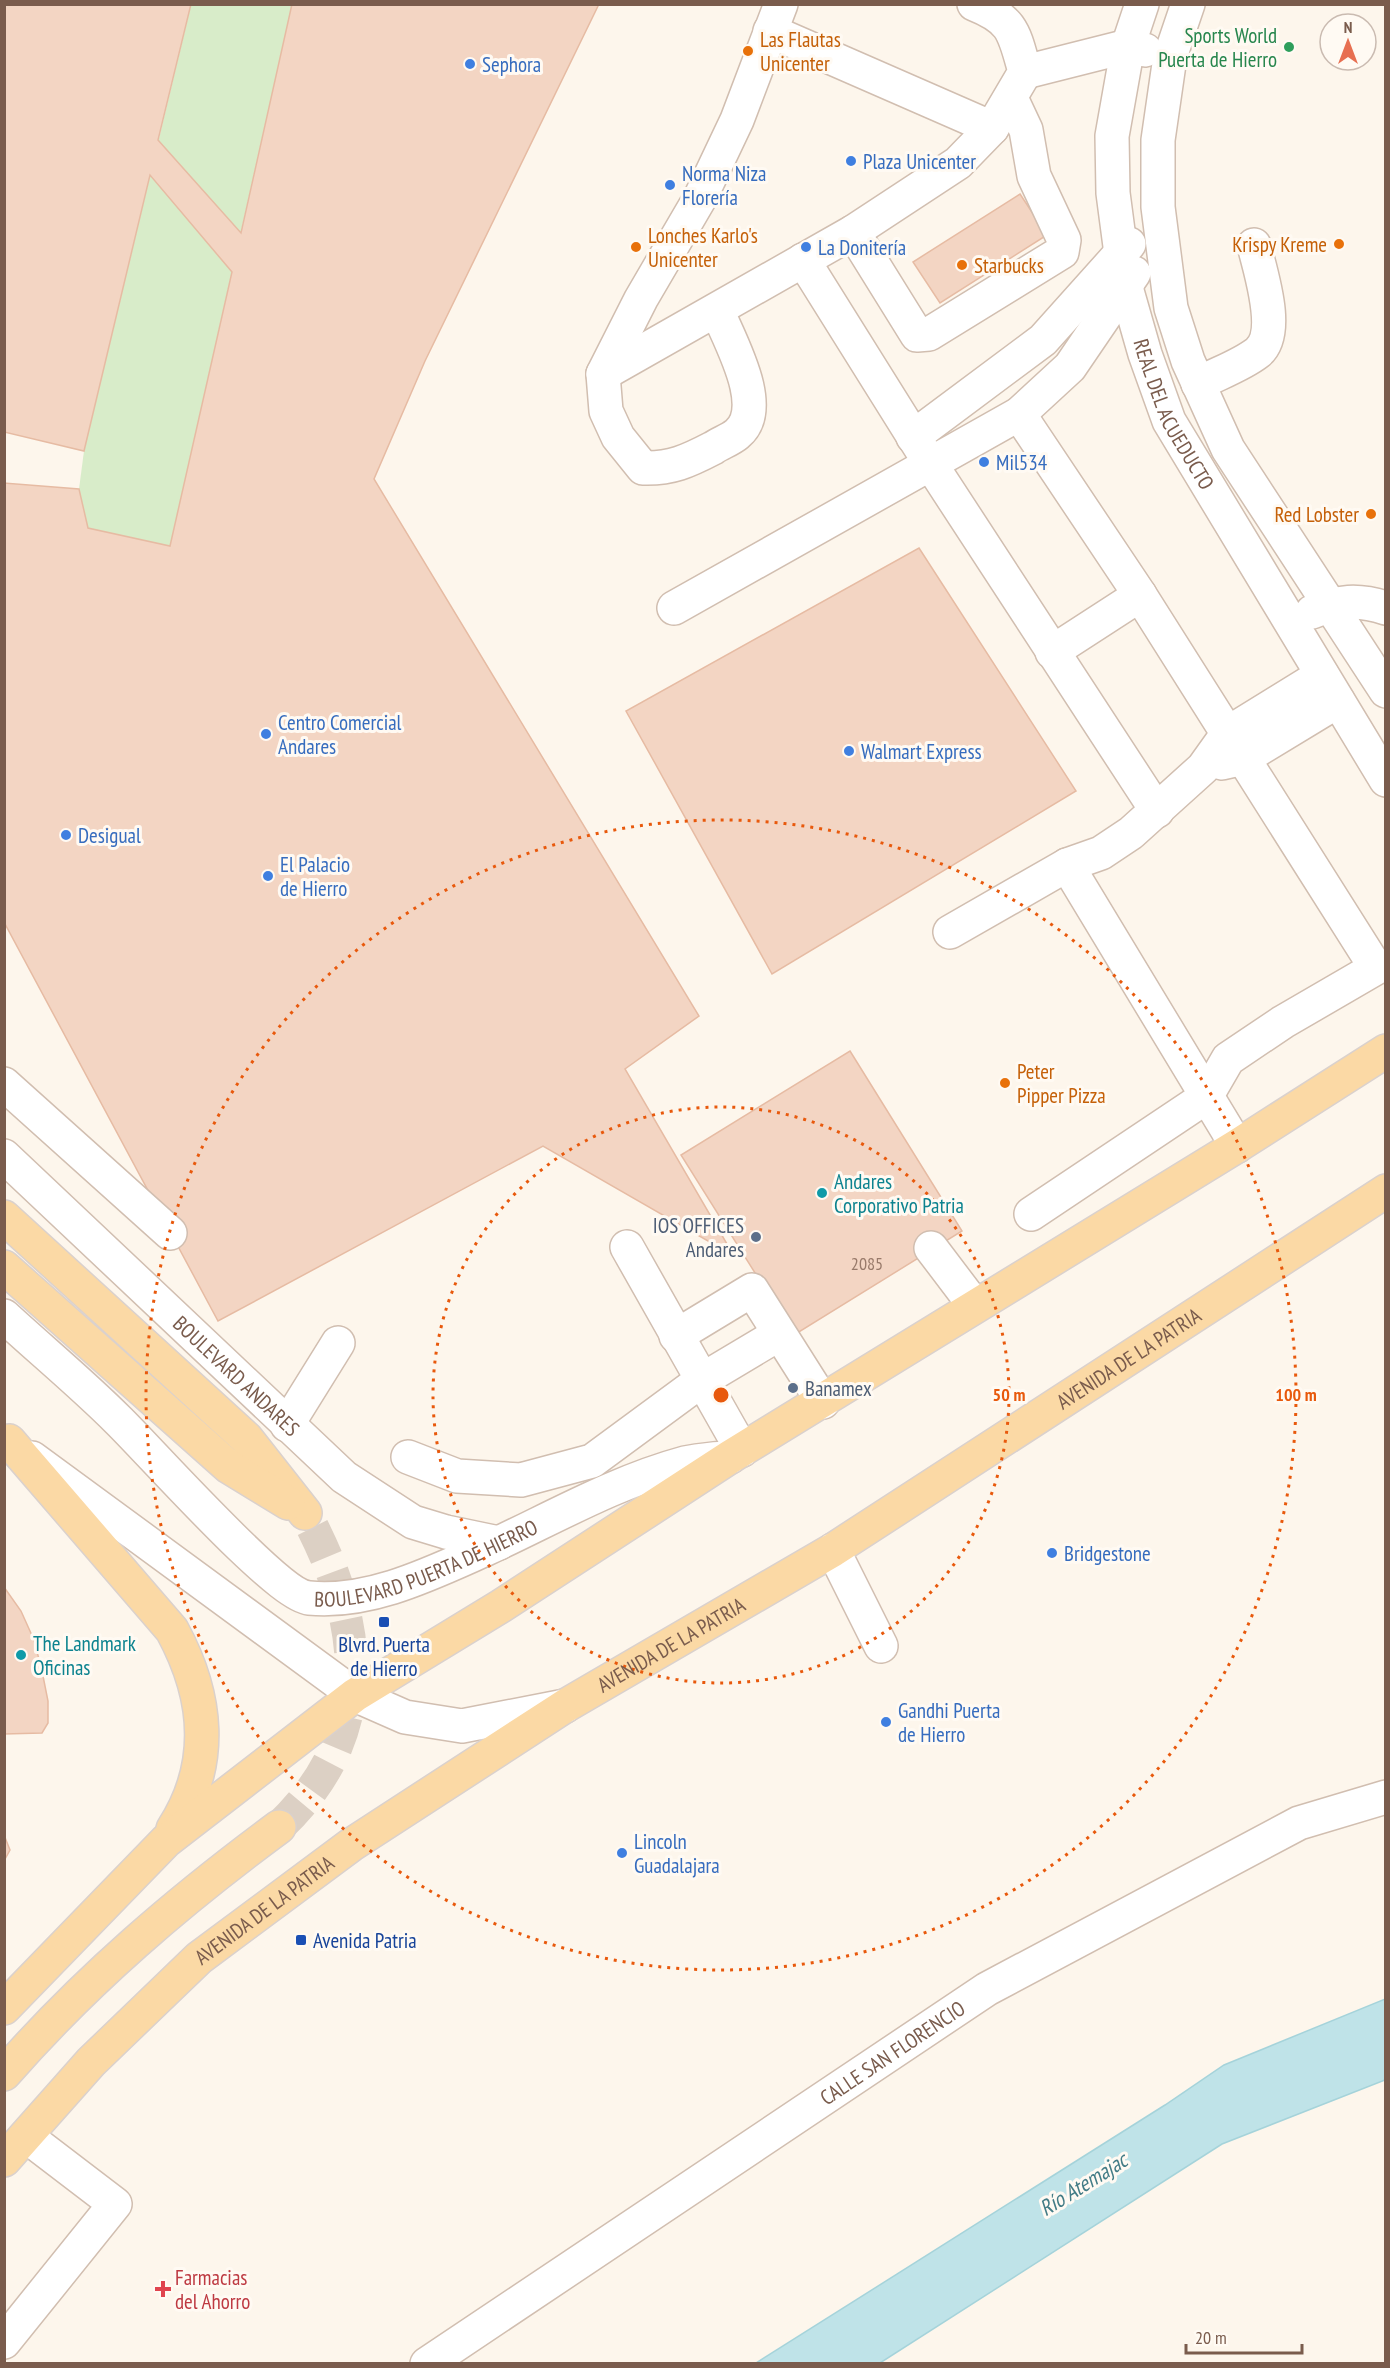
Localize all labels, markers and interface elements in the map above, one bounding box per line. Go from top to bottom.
north arrow [1318,12,1378,72]
text: N [1344,17,1352,37]
place label: Sports World Puerta de Hierro [1158,22,1277,73]
place label: Las Flautas Unicenter [760,26,841,77]
marker: Sports World Puerta de Hierro [1282,40,1296,54]
marker: Las Flautas Unicenter [741,44,755,58]
place label: Sephora [482,51,541,78]
marker: Sephora [463,57,477,71]
place label: Plaza Unicenter [863,148,976,175]
marker: Plaza Unicenter [844,154,858,168]
place label: Norma Niza Florería [682,160,766,211]
marker: Norma Niza Florería [663,178,677,192]
place label: Lonches Karlo's Unicenter [648,222,758,273]
place label: Krispy Kreme [1232,231,1327,258]
place label: La Donitería [818,234,906,261]
marker: Krispy Kreme [1332,237,1346,251]
marker: Lonches Karlo's Unicenter [629,240,643,254]
marker: La Donitería [799,240,813,254]
place label: Starbucks [974,252,1044,279]
marker: Starbucks [955,258,969,272]
street label: REAL DEL ACUEDUCTO [1128,336,1221,494]
place label: Mil534 [996,449,1048,476]
marker: Mil534 [977,455,991,469]
place label: Red Lobster [1274,501,1359,528]
marker: Red Lobster [1364,507,1378,521]
place label: Centro Comercial Andares [278,709,402,760]
marker: Centro Comercial Andares [259,727,273,741]
place label: Walmart Express [861,738,982,765]
marker: Walmart Express [842,744,856,758]
place label: Desigual [78,822,141,849]
marker: Desigual [59,828,73,842]
place label: El Palacio de Hierro [280,851,350,902]
marker: El Palacio de Hierro [261,869,275,883]
place label: Peter Pipper Pizza [1017,1058,1106,1109]
marker: Peter Pipper Pizza [998,1076,1012,1090]
place label: Andares Corporativo Patria [834,1168,964,1219]
marker: Andares Corporativo Patria [815,1186,829,1200]
place label: IOS OFFICES Andares [653,1212,744,1263]
marker: IOS OFFICES Andares [749,1230,763,1244]
house number: 2085 [851,1252,883,1275]
street label: AVENIDA DE LA PATRIA [1051,1301,1206,1415]
street label: BOULEVARD ANDARES [168,1310,306,1442]
place label: Banamex [805,1375,872,1402]
marker: Banamex [786,1381,800,1395]
text: 50 m [993,1383,1025,1406]
text: 100 m [1275,1383,1317,1406]
centre of rings [711,1385,731,1405]
street label: BOULEVARD PUERTA DE HIERRO [314,1513,542,1612]
place label: Bridgestone [1064,1540,1151,1567]
marker: Bridgestone [1045,1546,1059,1560]
street label: AVENIDA DE LA PATRIA [592,1591,750,1698]
marker: Blvrd. Puerta de Hierro [377,1615,391,1629]
place label: The Landmark Oficinas [33,1630,136,1681]
place label: Blvrd. Puerta de Hierro [338,1631,430,1682]
marker: The Landmark Oficinas [14,1648,28,1662]
place label: Gandhi Puerta de Hierro [898,1697,1000,1748]
marker: Gandhi Puerta de Hierro [879,1715,893,1729]
place label: Lincoln Guadalajara [634,1828,720,1879]
marker: Lincoln Guadalajara [615,1846,629,1860]
street label: AVENIDA DE LA PATRIA [189,1849,339,1970]
place label: Avenida Patria [313,1927,417,1954]
marker: Avenida Patria [294,1933,308,1947]
street label: CALLE SAN FLORENCIO [815,1994,970,2111]
water label: Río Atemajac [1034,2145,1134,2222]
place label: Farmacias del Ahorro [175,2264,250,2315]
marker: Farmacias del Ahorro [156,2282,170,2296]
scale bar [1186,2317,1302,2355]
text: 20 m [1195,2326,1227,2349]

